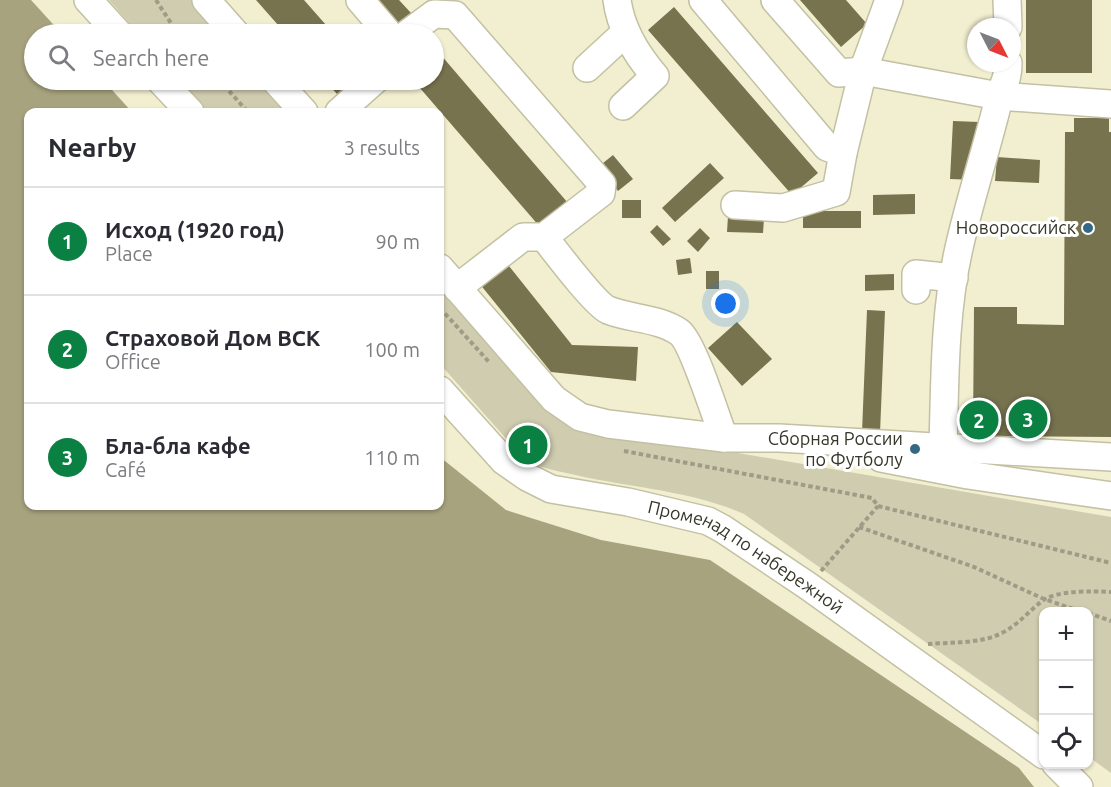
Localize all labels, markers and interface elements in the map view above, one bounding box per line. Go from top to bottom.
north arrow [967,18,1021,72]
search box [24,24,444,90]
icon: search [45,41,78,74]
text: Search here [93,45,209,70]
text: Nearby [48,133,136,162]
text: 3 results [344,136,420,159]
text: Исход (1920 год) [105,217,285,242]
place label: Новороссийск [956,217,1076,237]
marker: Новороссийск [1081,221,1095,235]
text: 1 [62,230,73,253]
text: 90 m [376,230,420,253]
text: Place [105,242,153,265]
your location [711,289,740,318]
text: Страховой Дом ВСК [105,325,320,350]
text: 2 [62,338,73,361]
text: 100 m [364,338,420,361]
text: Office [105,350,161,373]
pin: 3 [1008,396,1048,442]
pin: 2 [960,398,998,442]
pin: 1 [508,422,548,468]
place label: Сборная России по Футболу [768,428,903,469]
text: Бла-бла кафе [105,433,251,458]
marker: Сборная России по Футболу [908,442,922,456]
text: 3 [62,446,73,469]
text: 110 m [364,446,420,469]
text: Café [105,458,146,481]
street label: Променад по набережной [646,496,848,617]
map controls [1039,607,1093,769]
button: + [1039,607,1093,661]
button: − [1039,661,1093,715]
button: locate [1039,715,1093,769]

